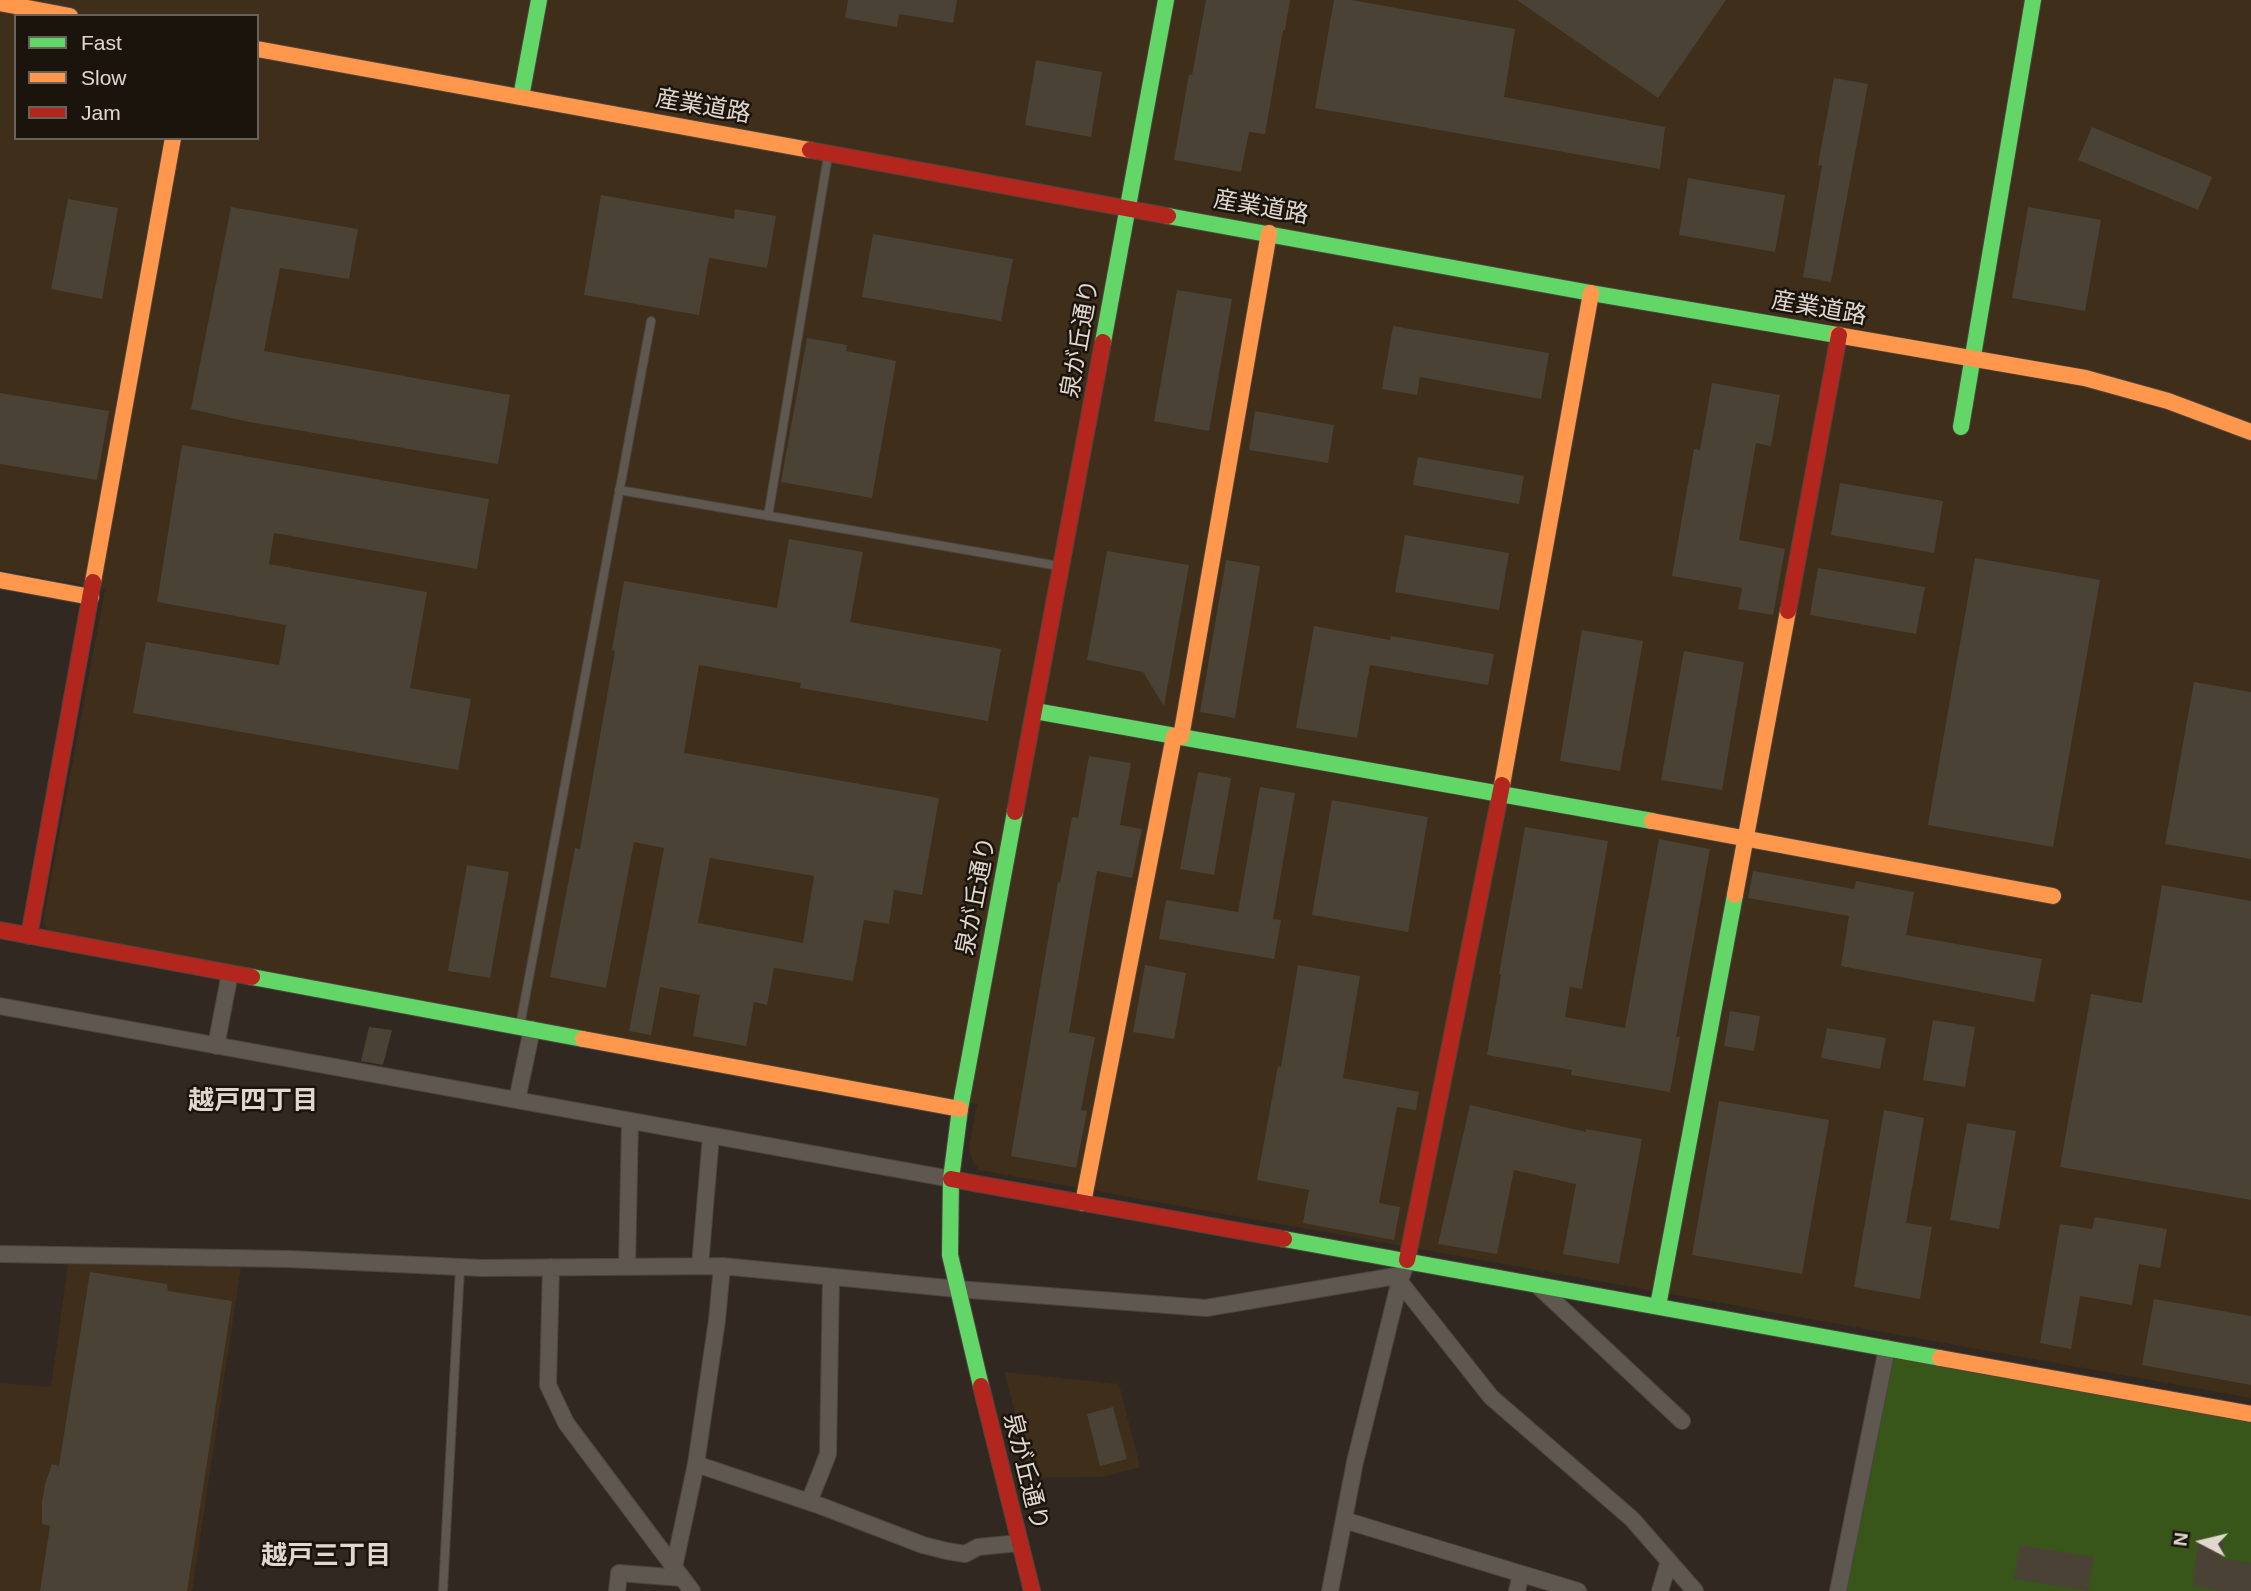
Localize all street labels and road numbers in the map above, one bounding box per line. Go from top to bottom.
street label: 産業道路 [653,84,753,130]
street label: 産業道路 [1211,185,1311,231]
street label: 泉が丘通り [1056,277,1106,401]
street label: 産業道路 [1769,286,1869,332]
street label: 泉が丘通り [951,834,1003,958]
street label: 泉が丘通り [997,1410,1053,1534]

